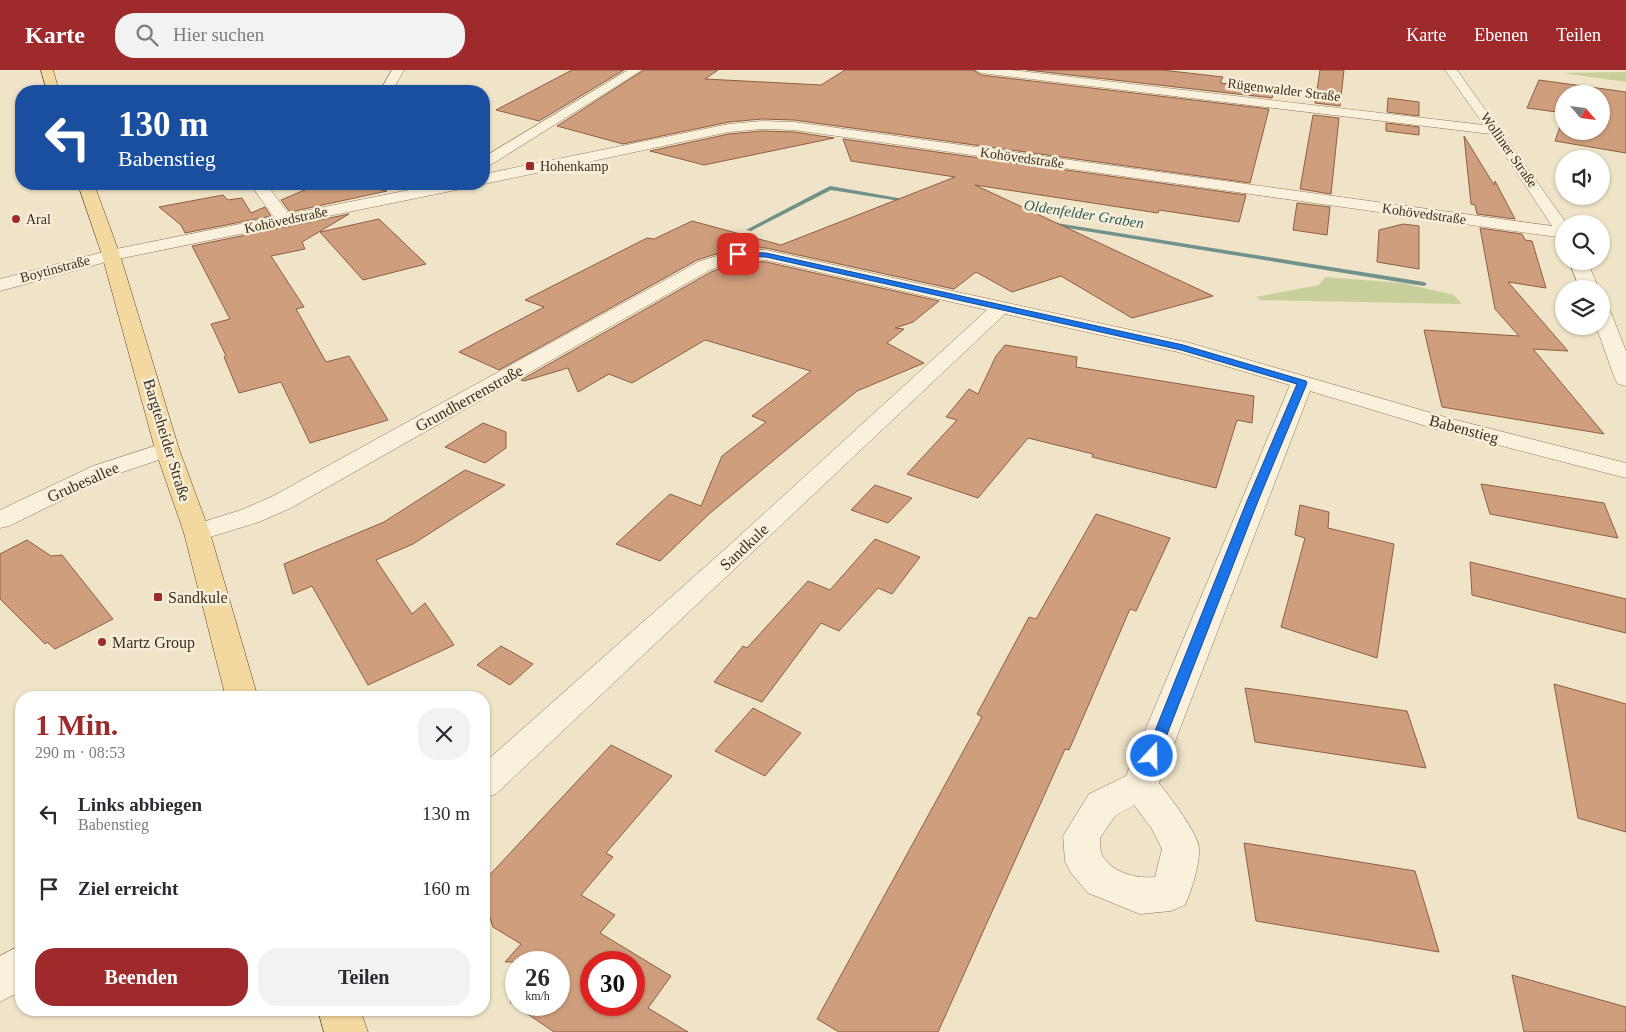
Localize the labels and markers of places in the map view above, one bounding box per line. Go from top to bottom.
place label: Hohenkamp [540,159,608,174]
marker: Hohenkamp [524,160,536,172]
place label: Aral [26,212,51,227]
marker: Aral [10,213,22,225]
pin [717,233,759,275]
place label: Sandkule [168,589,228,606]
marker: Sandkule [152,591,164,603]
place label: Martz Group [112,634,195,652]
marker: Martz Group [96,636,108,648]

